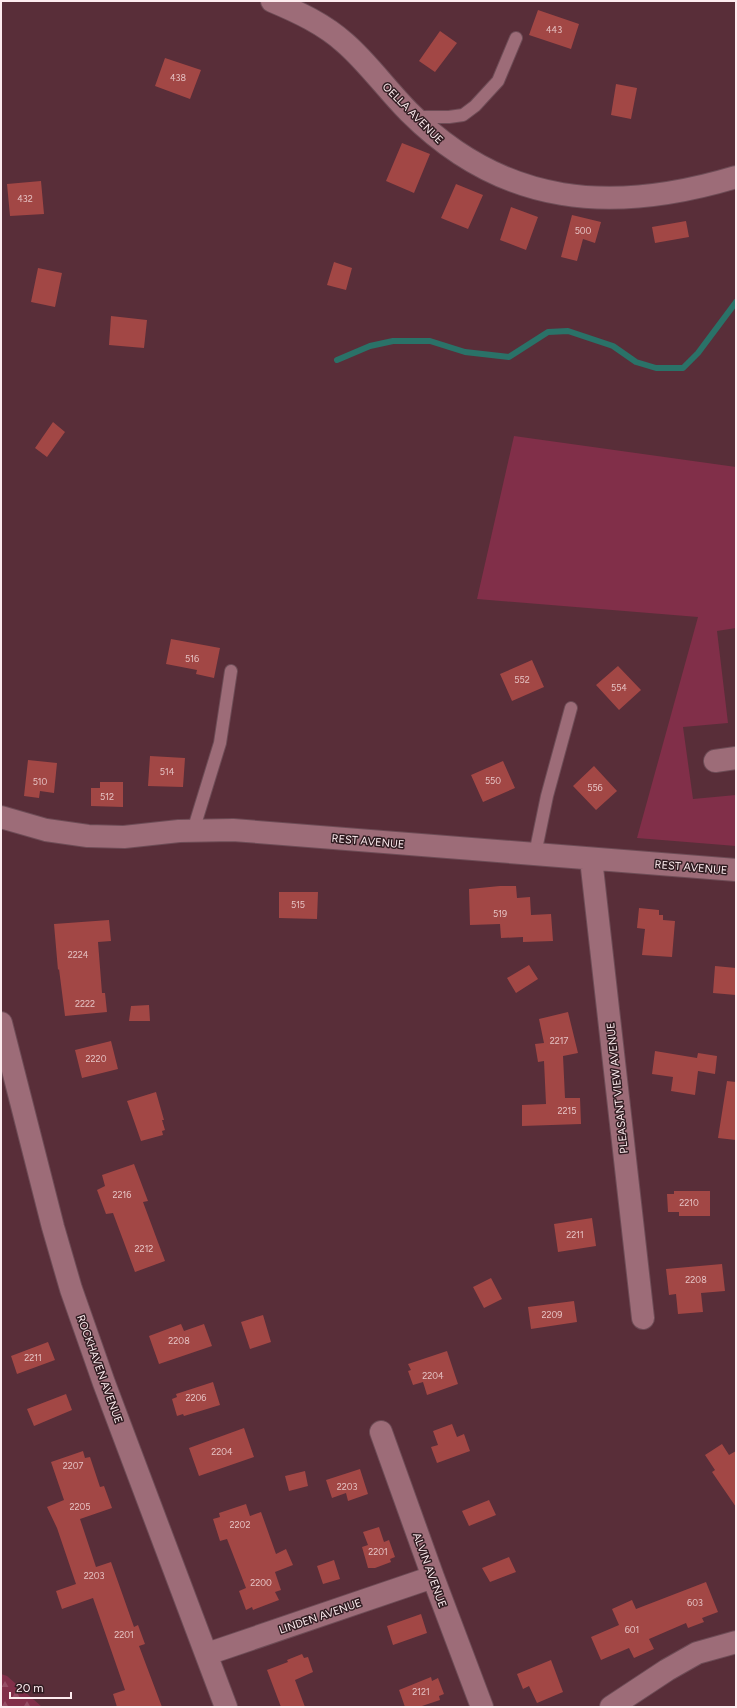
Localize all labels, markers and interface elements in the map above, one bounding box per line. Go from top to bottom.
house number: 443 [546,24,562,35]
house number: 438 [170,72,186,83]
street label: OELLA AVENUE [380,80,446,146]
house number: 432 [17,193,33,204]
house number: 500 [575,225,592,236]
house number: 516 [185,653,199,664]
house number: 552 [514,674,530,685]
house number: 554 [611,682,627,693]
house number: 514 [160,766,175,777]
house number: 550 [485,775,501,786]
house number: 510 [33,776,48,787]
house number: 556 [587,782,603,793]
house number: 512 [100,791,114,802]
street label: REST AVENUE [331,832,405,851]
street label: REST AVENUE [654,858,728,877]
house number: 515 [291,899,305,910]
house number: 519 [493,908,507,919]
house number: 2224 [68,949,89,960]
house number: 2222 [75,998,95,1009]
street label: PLEASANT VIEW AVENUE [604,1022,631,1154]
house number: 2217 [550,1035,568,1046]
house number: 2220 [86,1053,107,1064]
house number: 2215 [558,1105,576,1116]
house number: 2216 [113,1189,131,1200]
house number: 2210 [679,1197,699,1208]
house number: 2211 [566,1229,584,1240]
house number: 2212 [135,1243,153,1254]
house number: 2208 [685,1274,707,1285]
house number: 2209 [542,1309,562,1320]
street label: ROCKHAVEN AVENUE [74,1313,125,1425]
house number: 2208 [168,1335,190,1346]
house number: 2211 [24,1352,42,1363]
house number: 2204 [422,1370,444,1381]
house number: 2206 [186,1392,206,1403]
house number: 2204 [211,1446,233,1457]
house number: 2207 [63,1460,83,1471]
house number: 2203 [337,1481,357,1492]
house number: 2205 [69,1501,91,1512]
house number: 2202 [230,1519,250,1530]
street label: ALVIN AVENUE [410,1531,449,1609]
house number: 2201 [368,1546,388,1557]
house number: 2203 [84,1570,104,1581]
house number: 2200 [250,1577,272,1588]
street label: LINDEN AVENUE [277,1596,363,1637]
house number: 603 [687,1597,703,1608]
house number: 601 [625,1624,639,1635]
house number: 2201 [114,1629,134,1640]
scale bar [10,1674,71,1700]
text: 20 m [16,1681,44,1695]
house number: 2121 [412,1686,430,1697]

